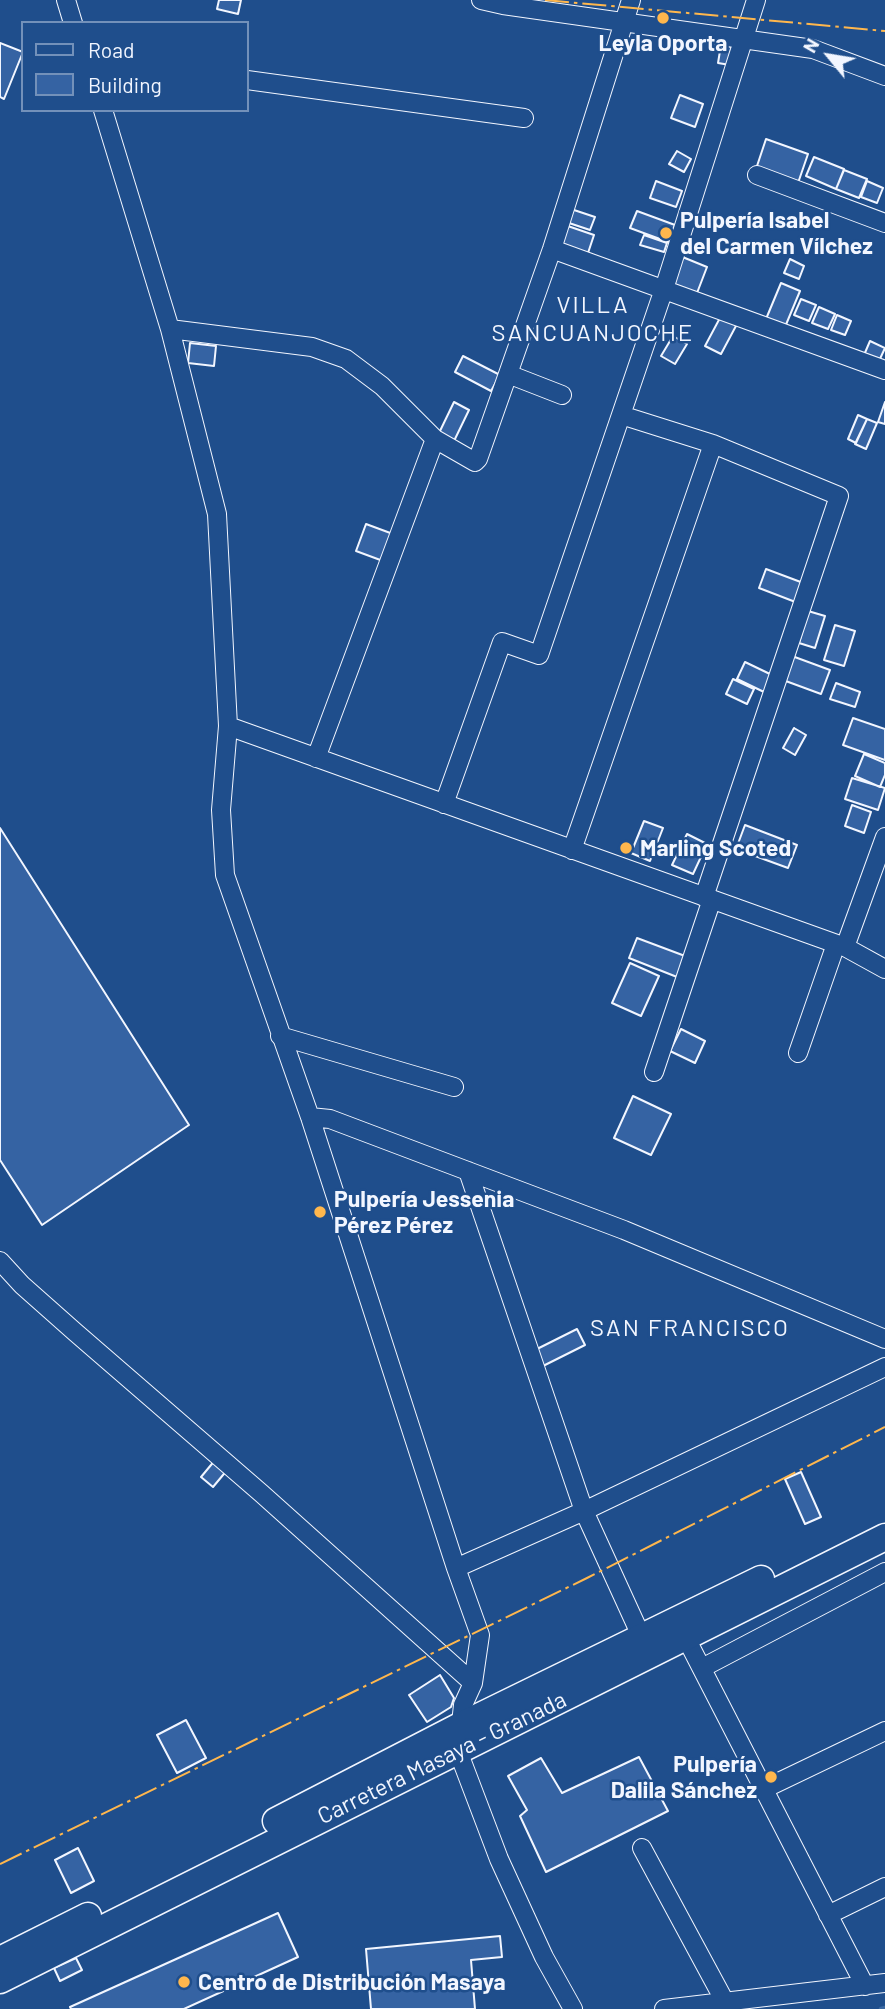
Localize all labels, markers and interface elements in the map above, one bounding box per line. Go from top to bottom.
marker: Leyla Oporta [655,10,671,26]
legend [21,21,248,112]
north arrow [794,21,864,91]
place label: Leyla Oporta [599,29,727,57]
text: N [797,34,823,56]
text: Road [88,37,134,62]
text: Building [88,72,162,97]
place label: Pulpería Isabel del Carmen Vílchez [680,206,873,260]
marker: Pulpería Isabel del Carmen Vílchez [658,225,674,241]
district label: VILLA SANCUANJOCHE [493,291,693,347]
place label: Marling Scoted [640,834,791,862]
marker: Marling Scoted [618,840,634,856]
place label: Pulpería Jessenia Pérez Pérez [334,1185,514,1239]
marker: Pulpería Jessenia Pérez Pérez [312,1204,328,1220]
district label: SAN FRANCISCO [592,1314,788,1342]
street label: Carretera Masaya - Granada [313,1686,571,1830]
place label: Pulpería Dalila Sánchez [611,1750,757,1804]
marker: Pulpería Dalila Sánchez [763,1769,779,1785]
place label: Centro de Distribución Masaya [198,1968,506,1996]
marker: Centro de Distribución Masaya [176,1974,192,1990]

